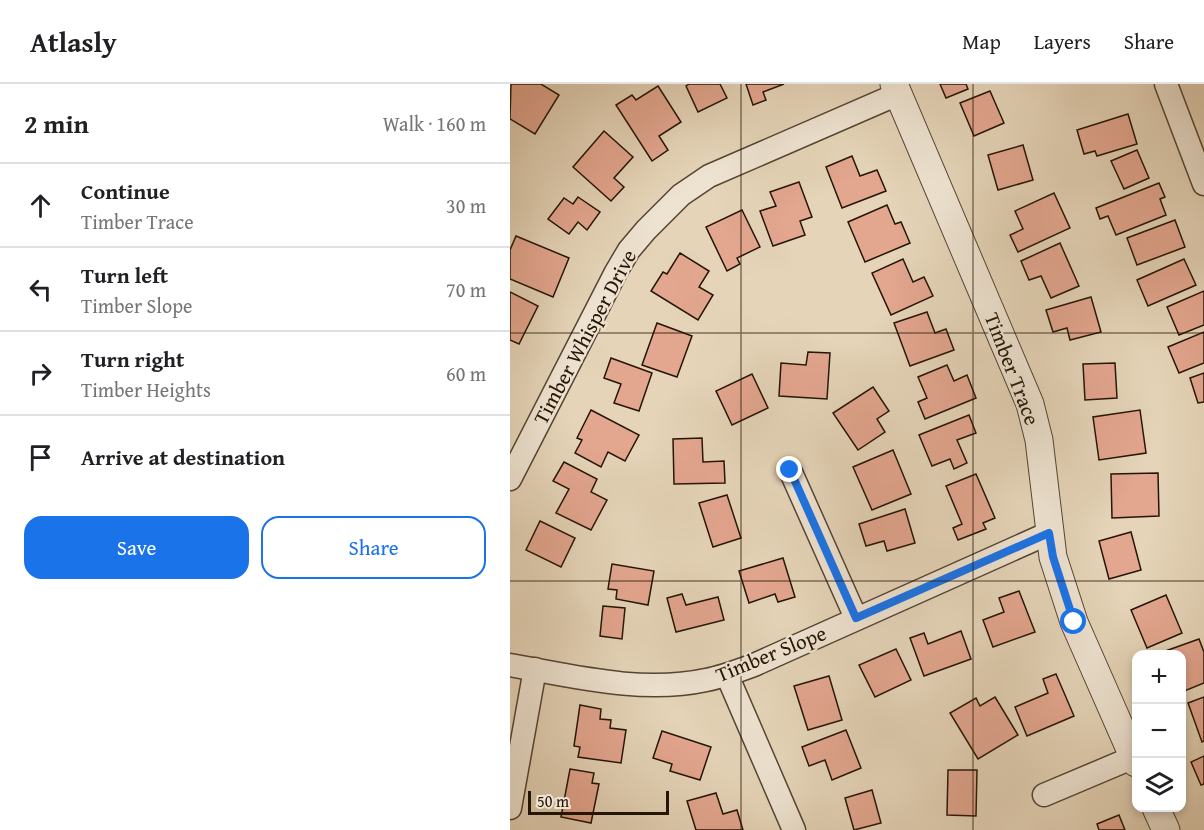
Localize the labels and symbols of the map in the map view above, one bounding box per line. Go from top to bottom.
street label: Timber Whisper Drive [525,244,644,430]
street label: Timber Trace [977,308,1048,430]
route end [776,456,802,482]
route start [1060,608,1086,634]
street label: Timber Slope [711,617,831,690]
scale bar [528,788,669,816]

